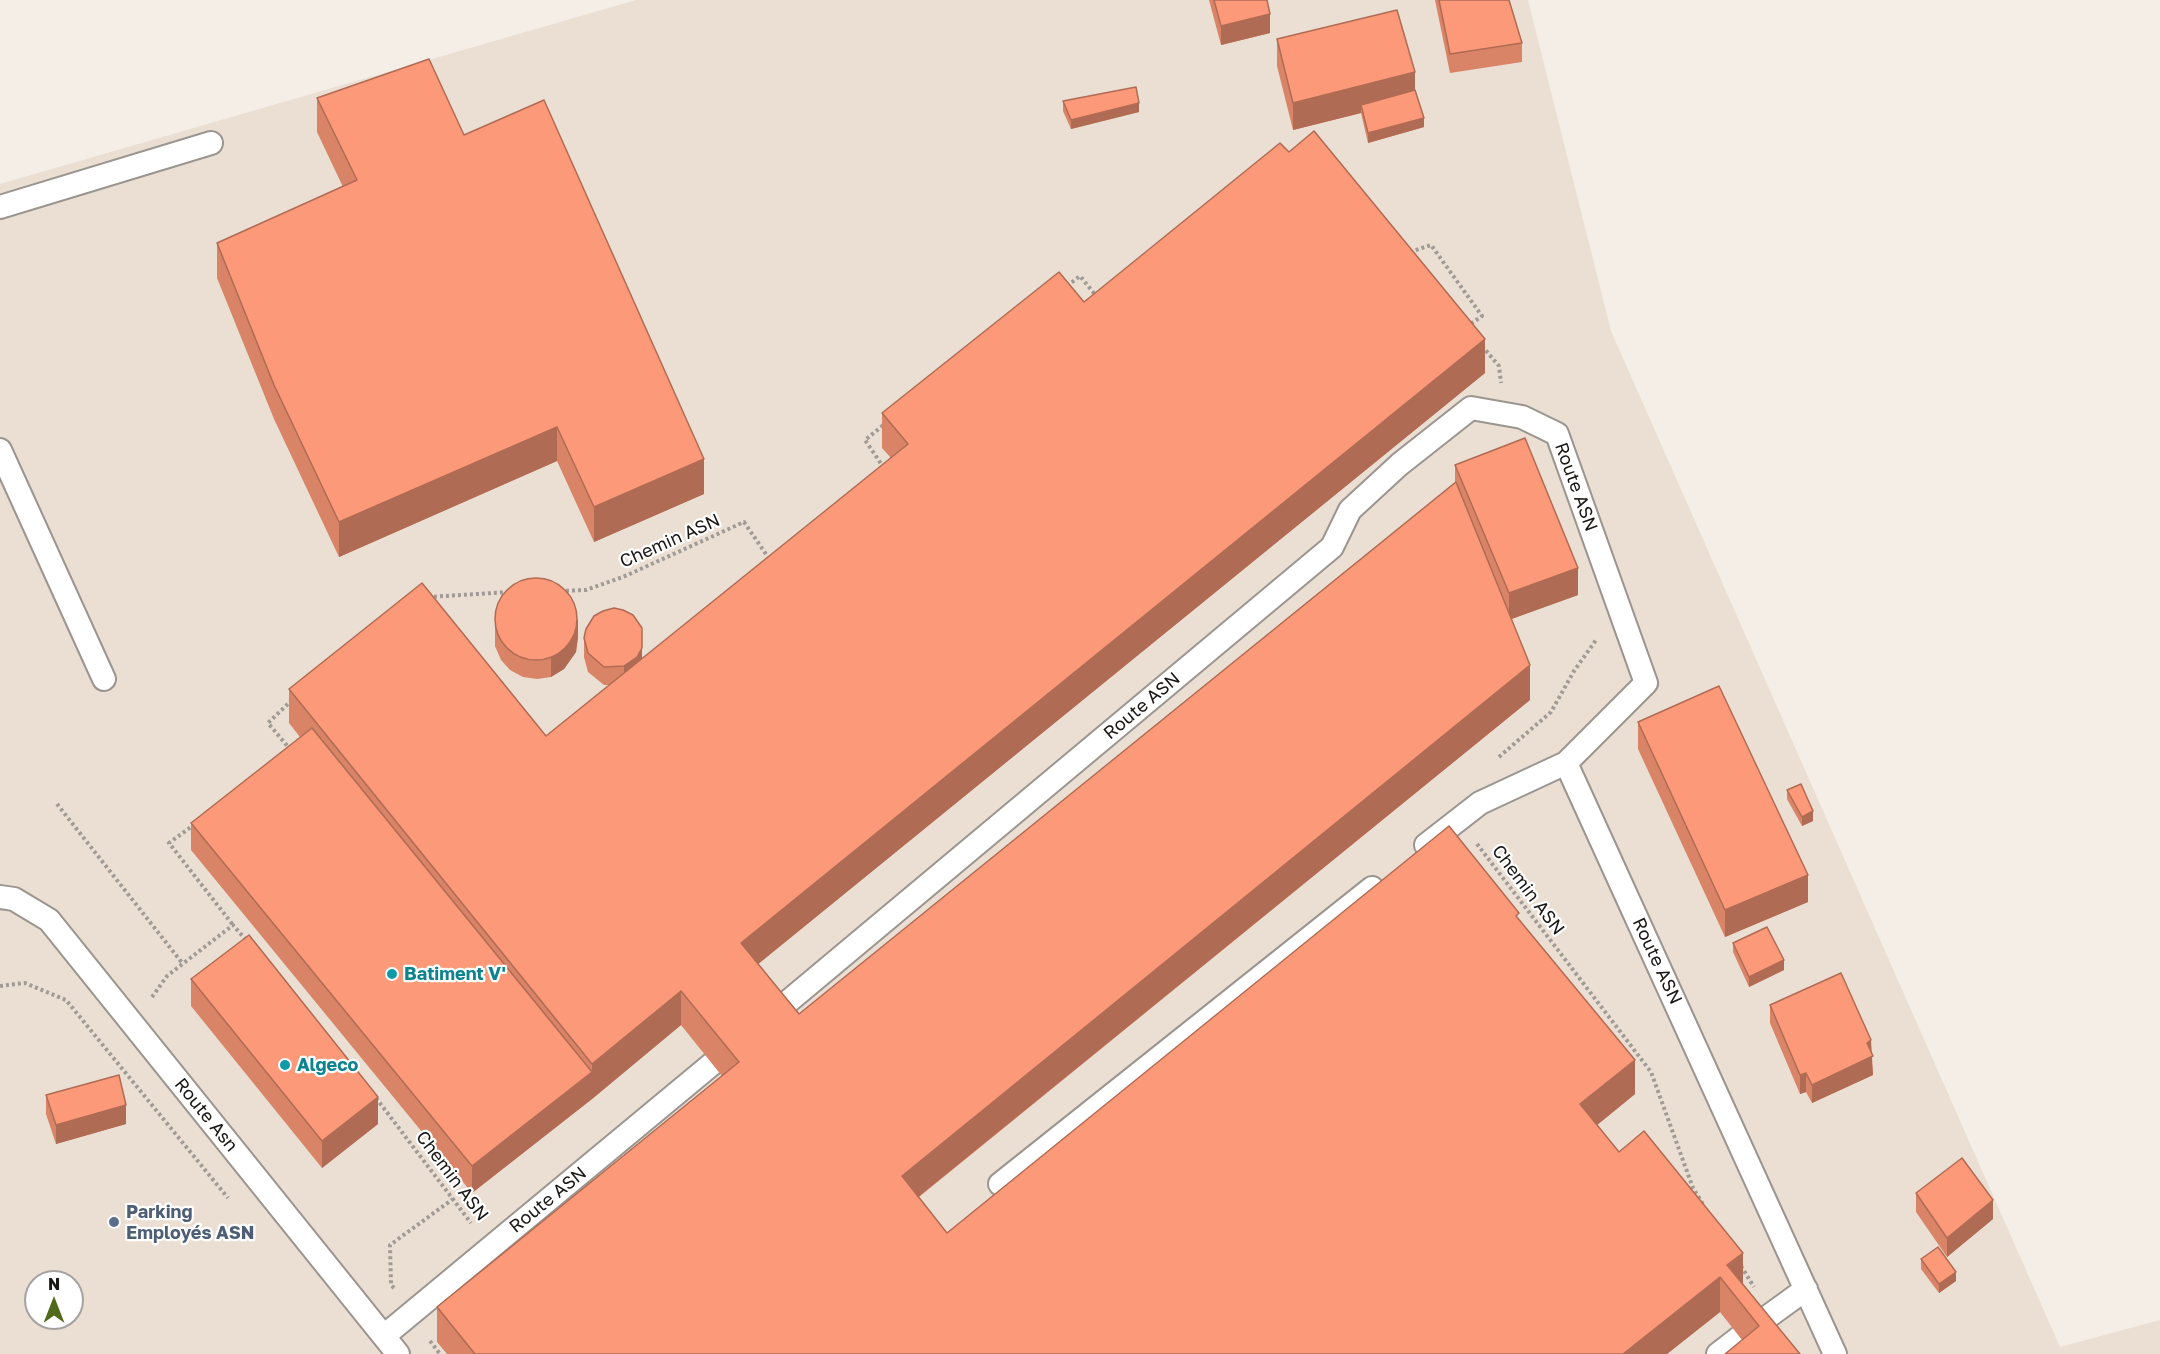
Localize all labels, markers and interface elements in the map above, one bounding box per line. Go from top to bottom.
street label: Route ASN [1550,440,1602,534]
street label: Chemin ASN [617,509,723,573]
street label: Route ASN [1099,668,1185,744]
street label: Chemin ASN [1487,841,1569,939]
street label: Route ASN [1628,914,1686,1008]
place label: Batiment V' [404,963,506,985]
marker: Batiment V' [385,967,399,981]
place label: Algeco [297,1054,358,1076]
marker: Algeco [278,1058,292,1072]
street label: Route Asn [170,1074,242,1156]
street label: Chemin ASN [411,1127,493,1225]
street label: Route ASN [505,1162,591,1238]
place label: Parking Employés ASN [126,1201,254,1244]
marker: Parking Employés ASN [107,1215,121,1229]
north arrow [24,1270,84,1330]
text: N [48,1274,60,1294]

